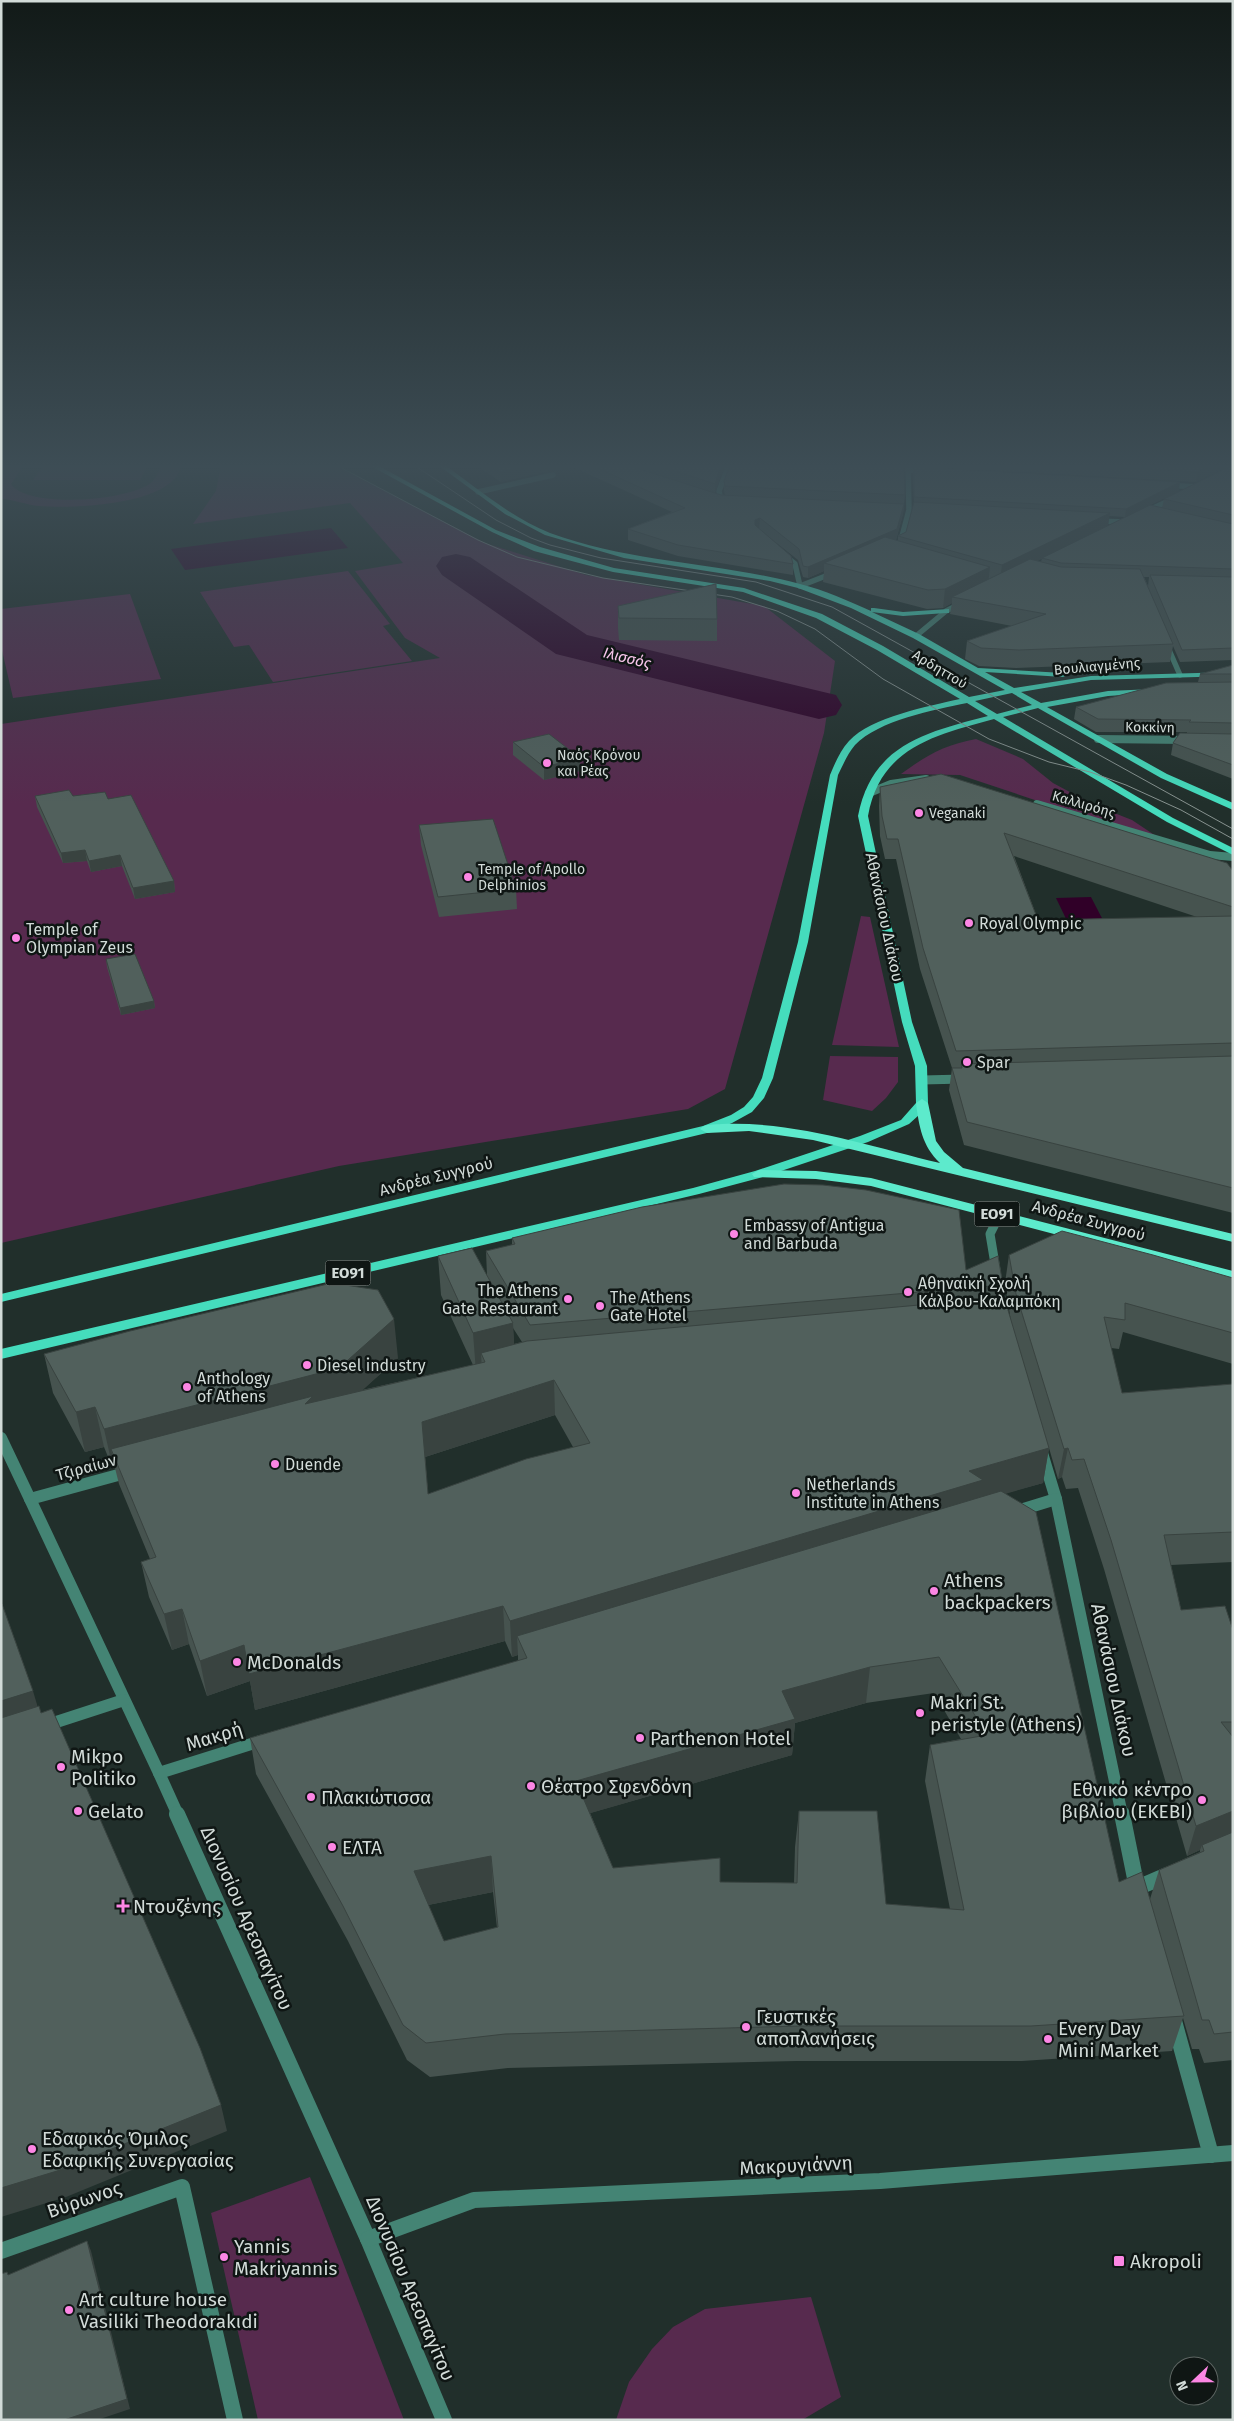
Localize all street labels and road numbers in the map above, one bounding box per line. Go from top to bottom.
street label: Αρδηττού [909,646,970,692]
street label: Βουλιαγμένης [1053,654,1141,679]
street label: Κοκκίνη [1125,719,1175,736]
street label: Καλλιρόης [1050,787,1118,822]
street label: Αθανάσιου Διάκου [862,851,907,983]
street label: Ανδρέα Συγγρού [377,1153,495,1200]
street label: Ανδρέα Συγγρού [1030,1196,1147,1245]
road number: ΕΟ91 [974,1202,1020,1226]
road number: ΕΟ91 [326,1260,370,1286]
street label: Τζιραίων [54,1450,119,1485]
street label: Αθανάσιου Διάκου [1086,1601,1141,1759]
street label: Μακρή [183,1717,245,1756]
street label: Διονυσίου Αρεοπαγίτου [196,1823,298,2014]
street label: Μακρυγιάννη [739,2151,853,2180]
street label: Βύρωνος [44,2176,125,2223]
street label: Διονυσίου Αρεοπαγίτου [361,2192,460,2384]

